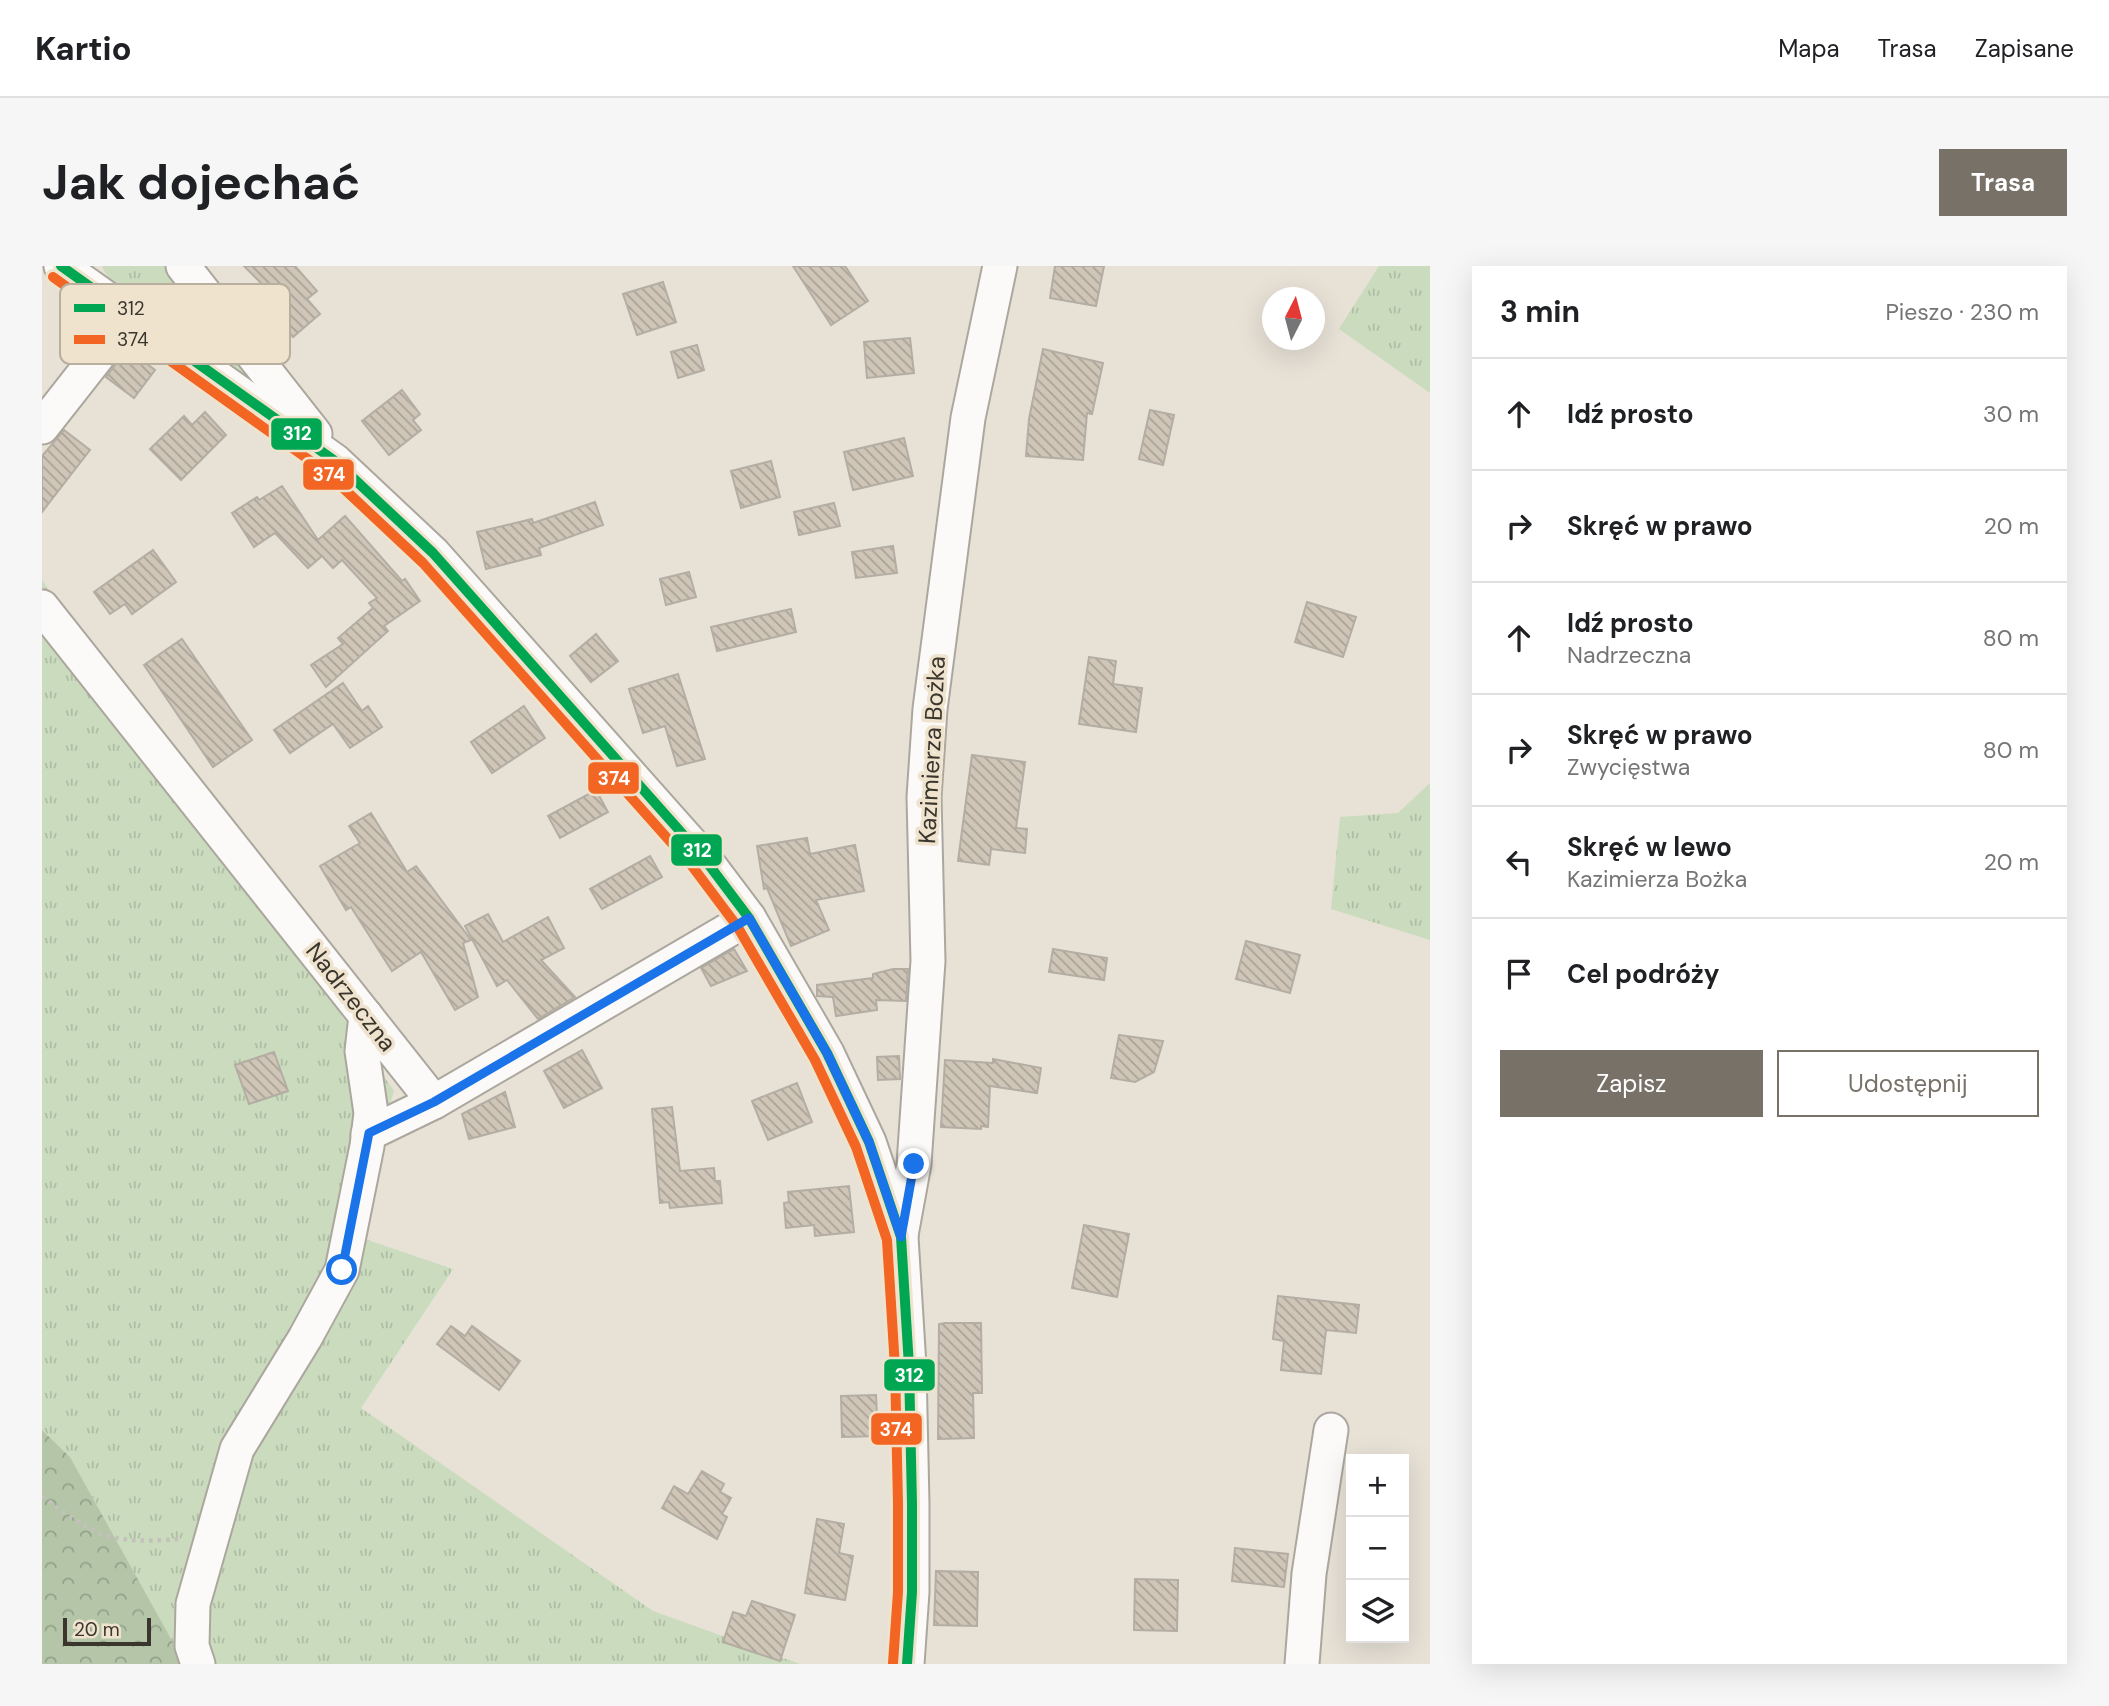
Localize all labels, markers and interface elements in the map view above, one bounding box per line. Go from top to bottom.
text: Kartio [35,27,132,70]
text: Mapa [1778,33,1840,64]
text: Trasa [1878,33,1937,64]
text: Zapisane [1975,33,2074,64]
button: Trasa [1939,149,2067,216]
text: Jak dojechać [42,150,360,214]
legend [60,284,290,364]
north arrow [1262,287,1325,350]
text: 3 min [1500,292,1580,331]
text: 312 [117,296,145,321]
text: Pieszo · 230 m [1885,297,2039,327]
text: 374 [117,327,148,352]
icon: ahead [1500,395,1538,433]
text: Idź prosto [1567,397,1694,431]
text: 30 m [1983,399,2039,429]
line badge: 312 [270,417,323,451]
text: 312 [282,421,312,446]
line badge: 374 [302,458,355,491]
text: 374 [313,462,345,487]
icon: right [1500,507,1538,545]
text: Skręć w prawo [1567,509,1753,543]
text: 20 m [1984,511,2039,541]
text: Idź prosto [1567,606,1694,640]
icon: ahead [1500,619,1538,657]
text: 80 m [1983,623,2039,653]
text: Nadrzeczna [1567,640,1691,670]
street label: Kazimierza Bożka [911,655,952,845]
text: Skręć w prawo [1567,718,1753,752]
icon: right [1500,731,1538,769]
text: 80 m [1983,735,2039,765]
text: Zwycięstwa [1567,752,1690,782]
line badge: 374 [587,761,640,795]
text: 374 [598,766,630,791]
text: Skręć w lewo [1567,830,1732,864]
line badge: 312 [670,833,723,867]
text: 312 [682,838,712,863]
icon: left [1500,843,1538,881]
text: 20 m [1984,847,2039,877]
text: Kazimierza Bożka [1567,864,1747,894]
street label: Nadrzeczna [299,936,404,1057]
icon: arrive [1500,955,1538,993]
text: Cel podróży [1567,957,1720,991]
button: Zapisz [1500,1050,1763,1117]
button: Udostępnij [1777,1050,2039,1117]
route end [898,1148,929,1179]
route start [326,1254,357,1285]
line badge: 312 [883,1358,936,1392]
text: 312 [894,1363,924,1388]
line badge: 374 [870,1412,923,1446]
text: 374 [880,1417,912,1442]
map controls [1346,1454,1409,1643]
button: + [1346,1454,1409,1517]
button: − [1346,1517,1409,1580]
button: layers [1346,1580,1409,1643]
scale bar [63,1615,150,1647]
text: 20 m [74,1617,120,1642]

